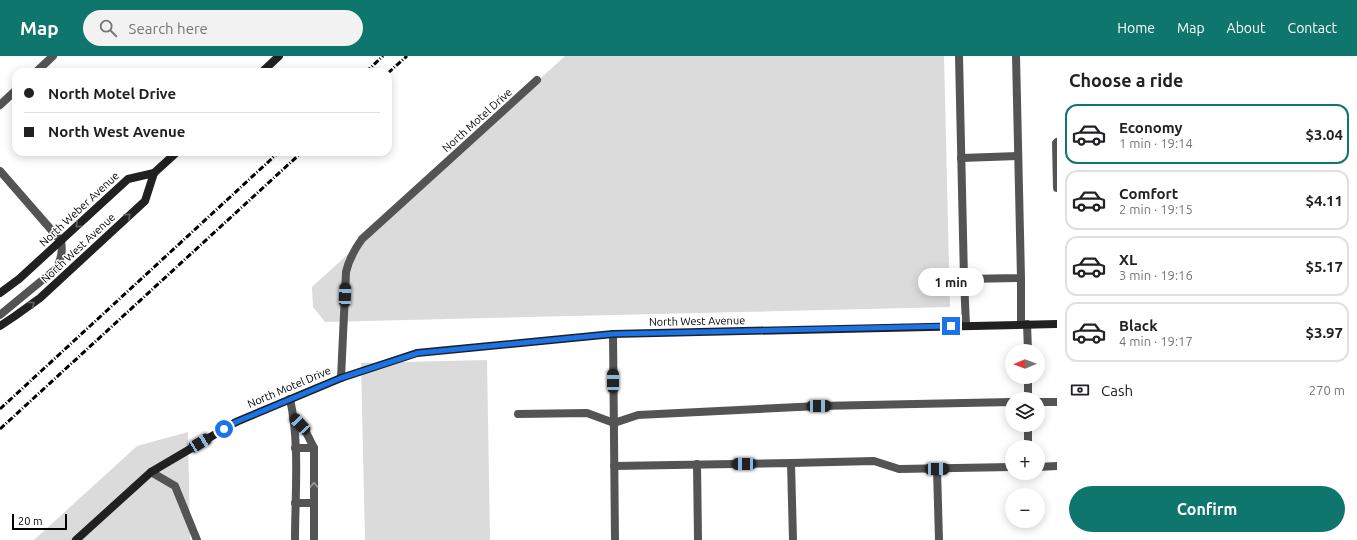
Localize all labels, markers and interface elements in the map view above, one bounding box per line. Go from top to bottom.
search box [83,10,363,46]
text: Map [20,17,59,39]
icon: search [97,17,119,39]
text: Search here [129,20,208,37]
text: Home [1117,20,1155,36]
text: Map [1177,20,1205,36]
text: About [1227,20,1266,36]
text: Contact [1288,20,1337,36]
text: Choose a ride [1069,70,1183,90]
text: North Motel Drive [48,85,176,102]
street label: North Motel Drive [440,86,514,154]
icon: car [1071,116,1107,152]
text: Economy [1119,119,1183,136]
text: North West Avenue [48,123,185,140]
text: $3.04 [1305,126,1343,143]
text: 1 min · 19:14 [1119,136,1193,150]
street label: North Weber Avenue [37,169,121,249]
icon: car [1071,182,1107,218]
text: Comfort [1119,185,1178,202]
text: $4.11 [1305,192,1343,209]
text: 2 min · 19:15 [1119,202,1193,216]
street label: North West Avenue [39,211,117,285]
one-way arrow [123,213,131,221]
one-way arrow [75,220,83,228]
icon: car [1071,248,1107,284]
text: XL [1119,251,1137,268]
text: $5.17 [1305,258,1343,275]
callout: 1 min [918,268,984,296]
text: 3 min · 19:16 [1119,268,1193,282]
text: 1 min [935,275,967,289]
car [339,283,351,307]
one-way arrow [28,301,35,308]
street label: North West Avenue [649,314,745,328]
icon: car [1071,314,1107,350]
route end [942,317,960,335]
text: Black [1119,317,1158,334]
text: $3.97 [1305,324,1343,341]
text: 4 min · 19:17 [1119,334,1193,348]
north arrow [1005,344,1045,384]
map controls [1005,344,1045,528]
street label: North Motel Drive [246,364,332,410]
car [607,369,619,393]
icon: cash [1069,379,1091,401]
text: Cash [1101,382,1133,399]
text: 270 m [1309,383,1345,397]
button: layers [1005,392,1045,432]
car [807,400,831,412]
car [287,411,313,437]
route start [215,420,233,438]
car [187,432,213,454]
button: + [1005,440,1045,480]
car [732,458,756,470]
car [925,463,949,475]
one-way arrow [310,482,318,488]
button: Confirm [1069,486,1345,532]
button: − [1005,488,1045,528]
scale bar [12,512,67,531]
text: 20 m [18,515,42,527]

